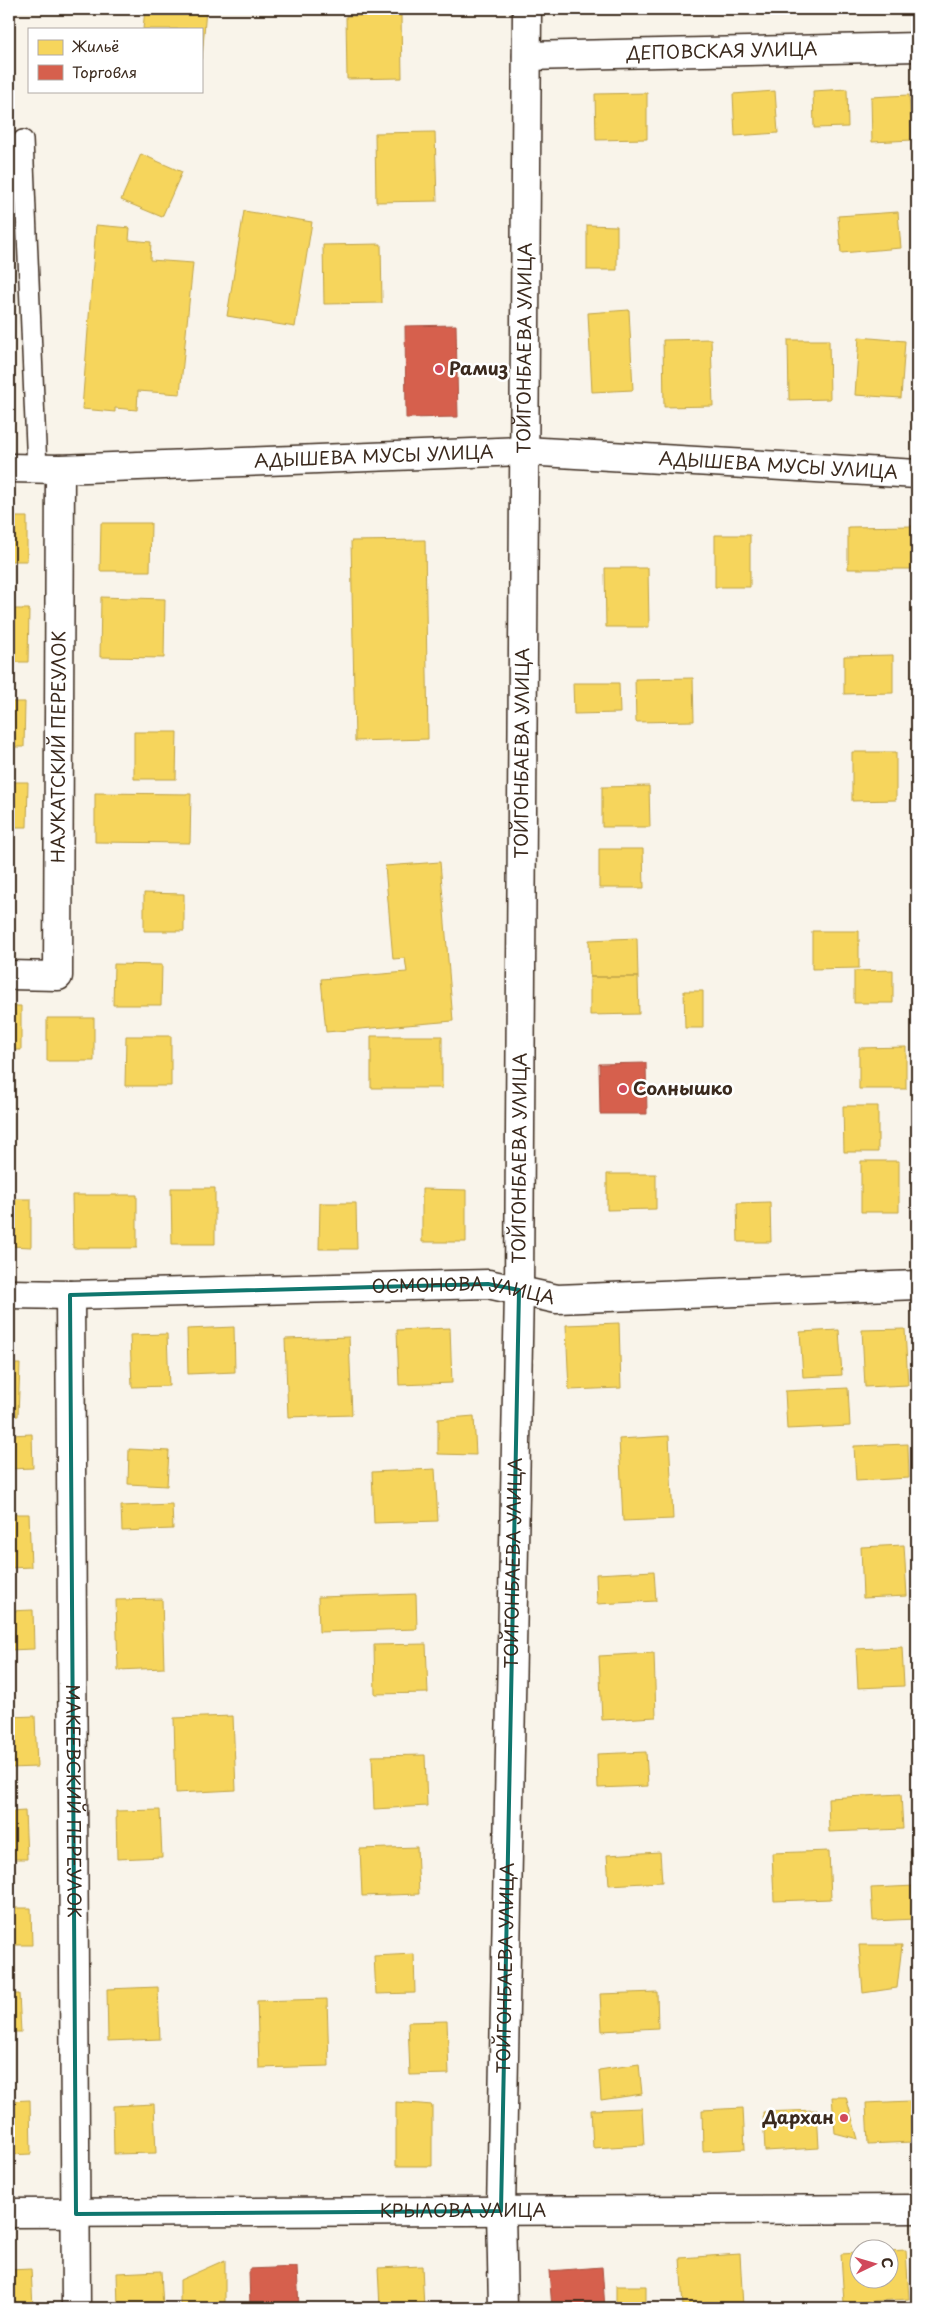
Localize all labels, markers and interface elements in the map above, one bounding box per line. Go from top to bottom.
legend [28,28,202,92]
text: Жильё [71,34,119,57]
street label: ДЕПОВСКАЯ УЛИЦА [625,34,818,66]
text: Торговля [72,60,137,83]
street label: ТОЙГОНБАЕВА УЛИЦА [509,242,538,454]
place label: Рамиз [449,354,508,381]
marker: Рамиз [433,363,445,375]
street label: АДЫШЕВА МУСЫ УЛИЦА [253,437,494,473]
street label: АДЫШЕВА МУСЫ УЛИЦА [658,444,899,485]
street label: НАУКАТСКИЙ ПЕРЕУЛОК [43,631,71,863]
street label: ТОЙГОНБАЕВА УЛИЦА [507,647,535,859]
street label: ТОЙГОНБАЕВА УЛИЦА [504,1052,532,1264]
place label: Солнышко [633,1074,733,1101]
marker: Солнышко [617,1083,629,1095]
street label: ОСМОНОВА УЛИЦА [371,1269,558,1310]
street label: ТОЙГОНБАЕВА УЛИЦА [497,1457,528,1669]
street label: МАКЕЕВСКИЙ ПЕРЕУЛОК [60,1684,89,1918]
street label: ТОЙГОНБАЕВА УЛИЦА [489,1862,520,2074]
place label: Дархан [762,2103,834,2130]
marker: Дархан [838,2112,850,2124]
street label: КРЫЛОВА УЛИЦА [380,2196,547,2223]
north arrow [848,2240,898,2290]
text: С [877,2257,898,2269]

